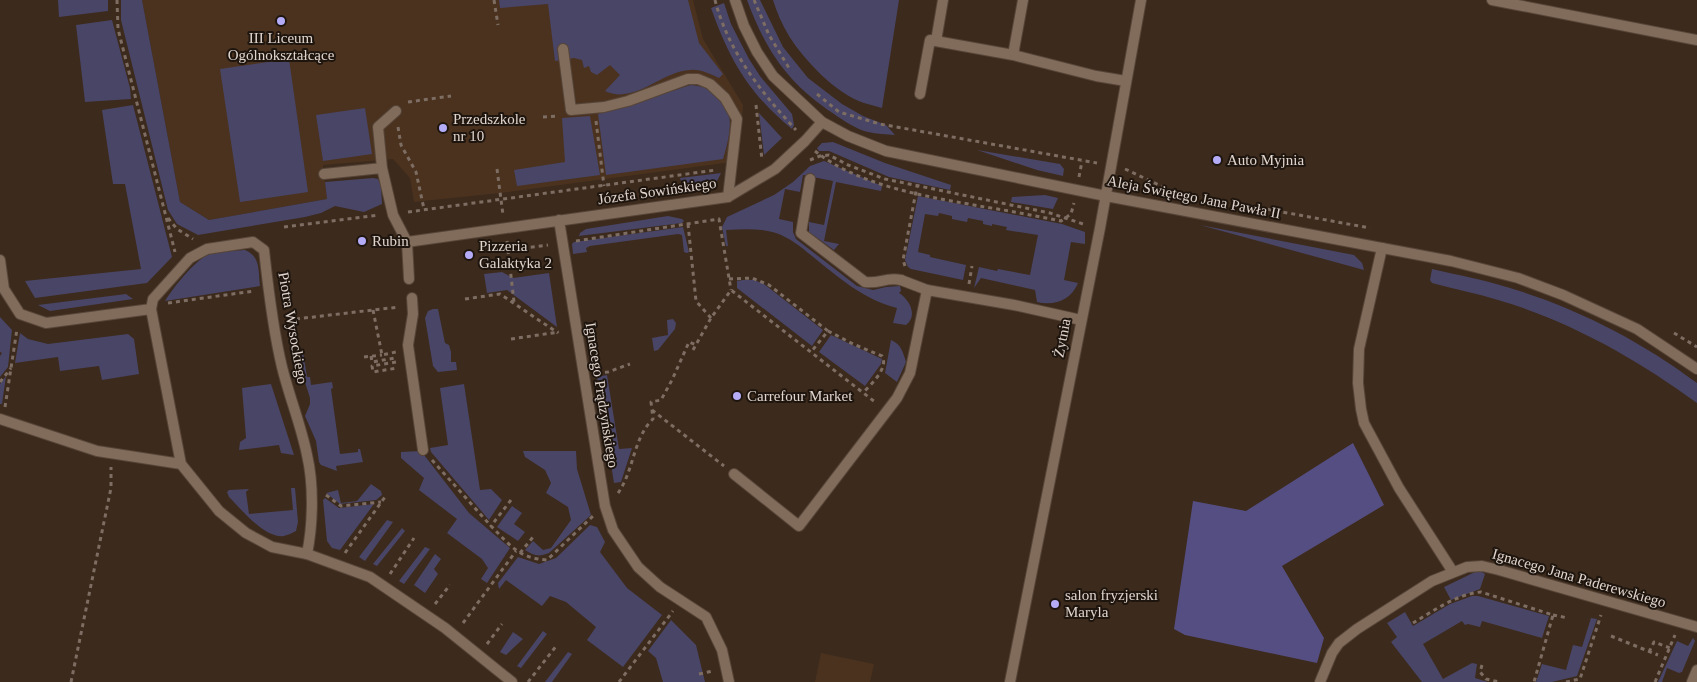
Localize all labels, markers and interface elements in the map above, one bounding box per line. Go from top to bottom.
marker: III Liceum Ogólnokształcące [275,15,287,27]
place label: III Liceum Ogólnokształcące [228,30,335,63]
place label: Przedszkole nr 10 [453,111,526,144]
marker: Przedszkole nr 10 [437,122,449,134]
place label: Auto Myjnia [1227,152,1304,168]
marker: Auto Myjnia [1211,154,1223,166]
street label: Aleja Świętego Jana Pawła II [1106,172,1282,222]
street label: Józefa Sowińskiego [597,175,717,207]
place label: Rubin [372,233,409,249]
marker: Rubin [356,235,368,247]
place label: Pizzeria Galaktyka 2 [479,238,552,271]
marker: Pizzeria Galaktyka 2 [463,249,475,261]
street label: Piotra Wysockiego [275,271,311,385]
street label: Żytnia [1050,317,1074,359]
street label: Ignacego Prądzyńskiego [583,321,621,469]
place label: Carrefour Market [747,388,853,404]
marker: Carrefour Market [731,390,743,402]
street label: Ignacego Jana Paderewskiego [1490,546,1668,610]
place label: salon fryzjerski Maryla [1065,587,1158,620]
marker: salon fryzjerski Maryla [1049,598,1061,610]

